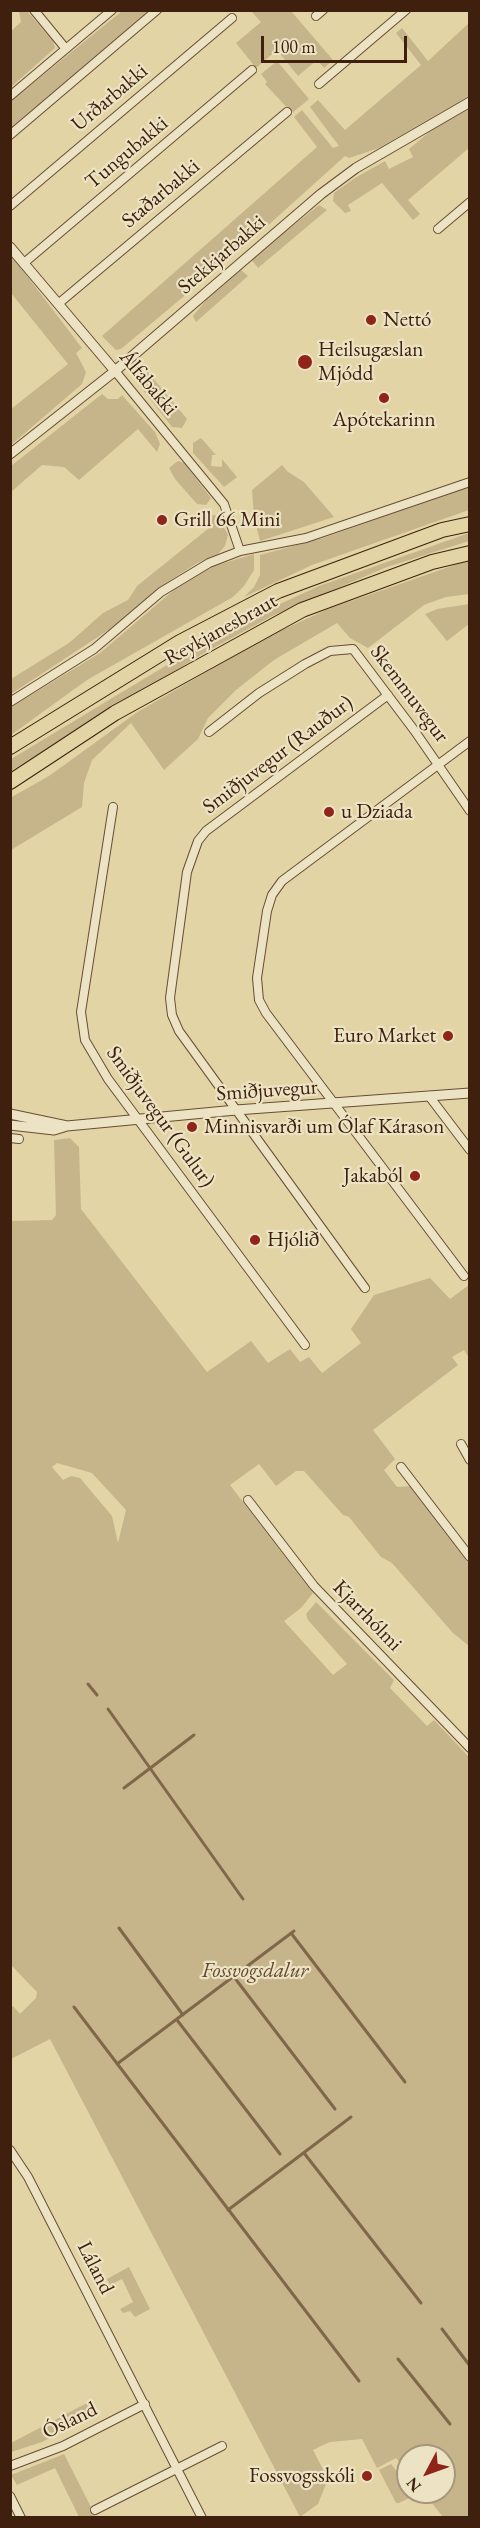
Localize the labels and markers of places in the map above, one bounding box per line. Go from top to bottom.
place label: Nettó [383,307,431,333]
marker: Nettó [364,313,378,327]
place label: Heilsugæslan Mjódd [318,337,423,387]
marker: Heilsugæslan Mjódd [296,353,314,371]
marker: Apótekarinn [377,391,391,405]
place label: Apótekarinn [332,407,436,433]
place label: Grill 66 Mini [174,507,280,533]
marker: Grill 66 Mini [155,513,169,527]
place label: u Dziada [341,799,413,825]
marker: u Dziada [322,805,336,819]
place label: Euro Market [333,1023,436,1049]
marker: Euro Market [441,1029,455,1043]
place label: Minnisvarði um Ólaf Kárason [204,1114,444,1140]
marker: Minnisvarði um Ólaf Kárason [185,1120,199,1134]
place label: Jakaból [343,1163,403,1189]
marker: Jakaból [408,1169,422,1183]
place label: Hjólið [267,1227,319,1253]
marker: Hjólið [248,1233,262,1247]
place label: Fossvogsskóli [249,2463,355,2489]
marker: Fossvogsskóli [360,2469,374,2483]

